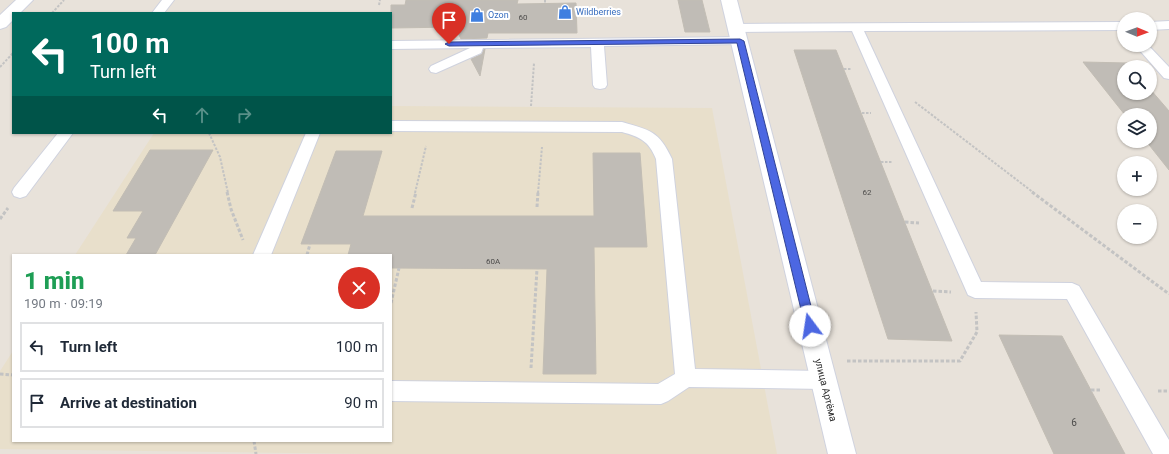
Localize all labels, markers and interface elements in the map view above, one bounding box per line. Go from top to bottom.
pin [432,3,466,44]
shop icon: Wildberries [557,4,573,20]
shop icon: Ozon [469,7,485,23]
place label: Wildberries [576,7,621,17]
icon: arrive [438,9,460,31]
place label: Ozon [488,10,509,20]
north arrow [1117,12,1157,52]
map controls [1117,12,1157,244]
house number: 60 [519,13,528,22]
text: 100 m [90,27,169,60]
icon: left [24,28,76,80]
button: search [1117,60,1157,100]
text: Turn left [90,61,156,82]
icon: left [149,104,171,126]
icon: ahead [191,104,213,126]
icon: right [233,104,255,126]
button: layers [1117,108,1157,148]
button: + [1117,156,1157,196]
house number: 62 [863,188,872,197]
button: − [1117,204,1157,244]
house number: 60А [486,257,501,266]
text: 1 min [24,267,85,295]
button: close [338,267,380,309]
text: 190 m · 09:19 [24,296,103,311]
position arrow [789,305,831,347]
icon: left [26,336,48,358]
text: Turn left [60,338,117,356]
text: 100 m [336,338,378,356]
street label: улица Артёма [813,357,839,423]
icon: arrive [26,392,48,414]
text: Arrive at destination [60,394,197,412]
text: 90 m [344,394,378,412]
house number: 6 [1071,417,1077,428]

